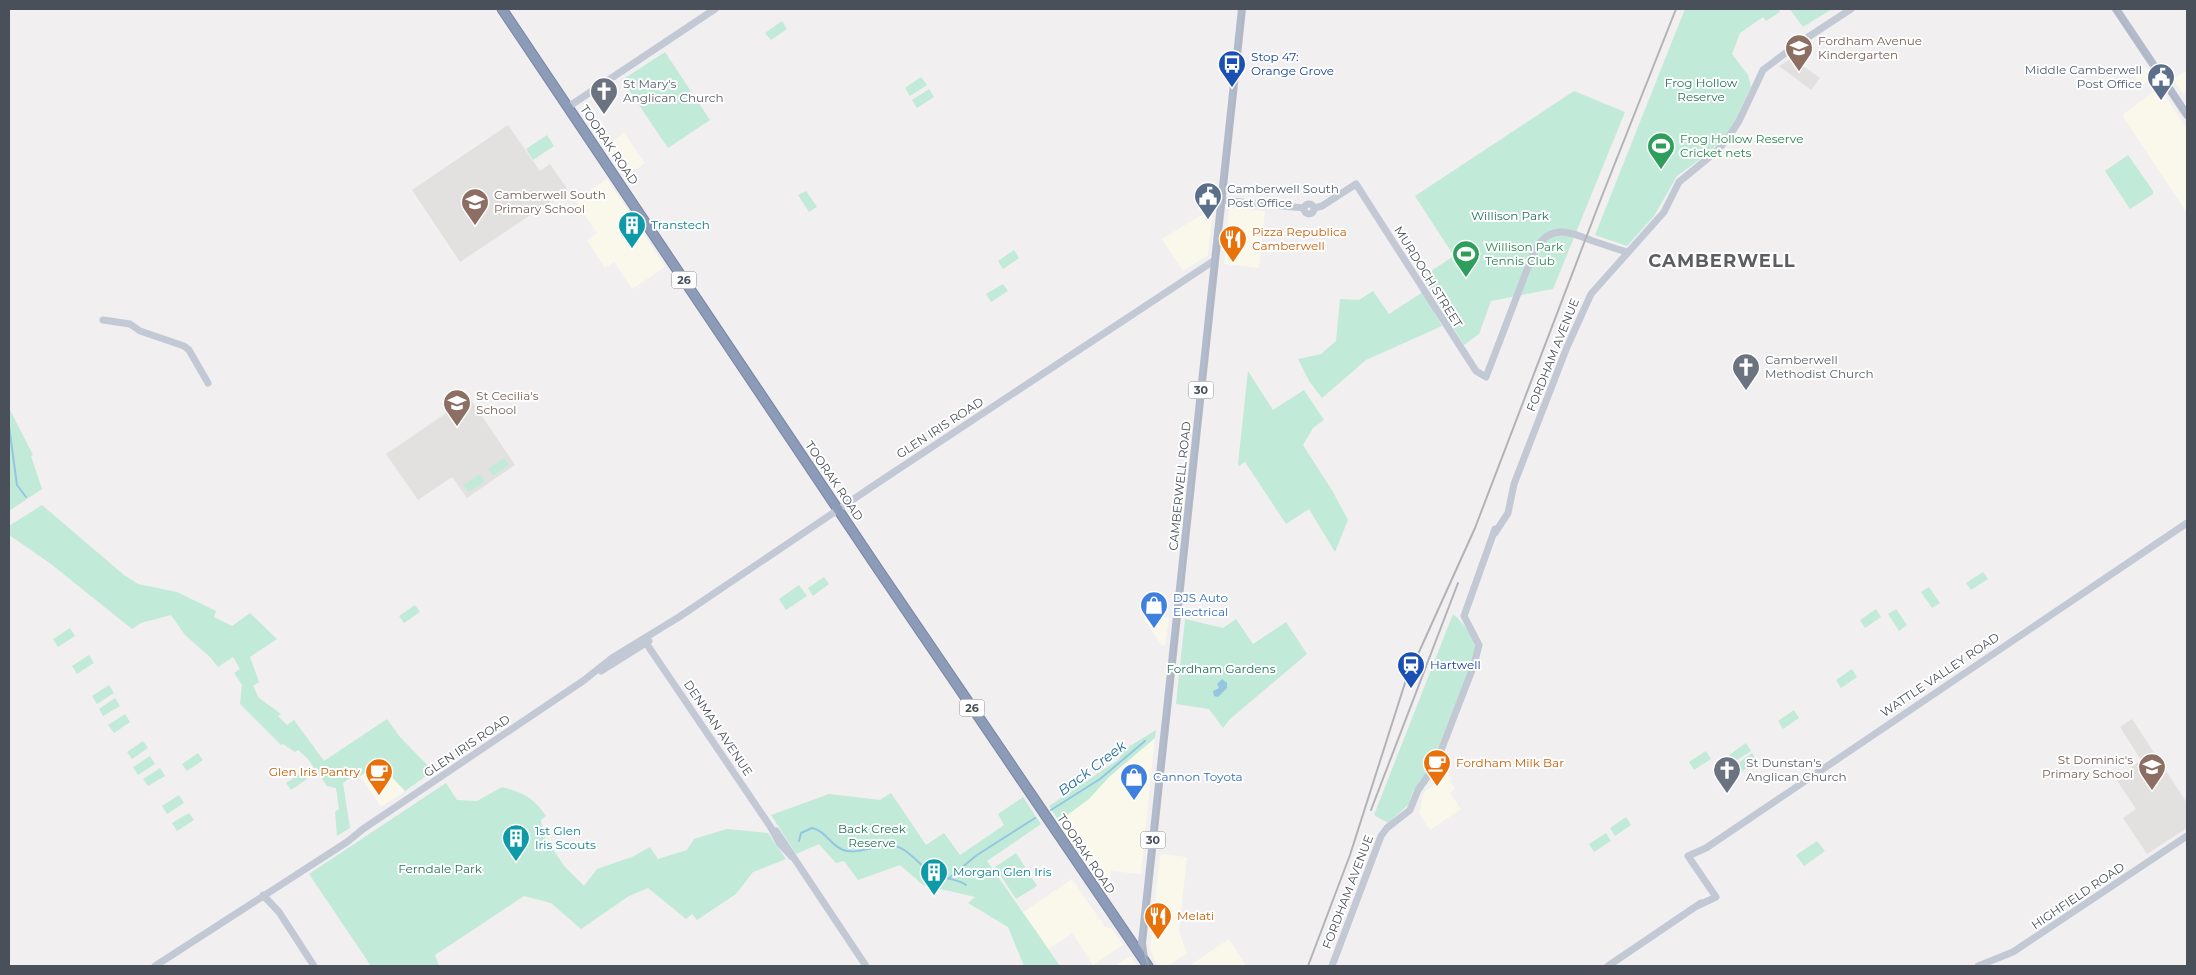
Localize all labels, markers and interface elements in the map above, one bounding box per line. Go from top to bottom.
school or university icon: Fordham Avenue Kindergarten [1784,33,1814,72]
place label: Fordham Avenue Kindergarten [1818,33,1922,62]
bus stop icon: Stop 47: Orange Grove [1217,49,1247,88]
place label: Stop 47: Orange Grove [1251,49,1334,78]
place label: Middle Camberwell Post Office [2025,62,2142,91]
public building icon: Middle Camberwell Post Office [2146,62,2176,101]
park label: Frog Hollow Reserve [1665,75,1738,104]
church icon: St Mary's Anglican Church [589,76,619,115]
place label: St Mary's Anglican Church [623,76,724,105]
street label: TOORAK ROAD [577,102,642,188]
sports icon: Frog Hollow Reserve Cricket nets [1646,131,1676,170]
place label: Frog Hollow Reserve Cricket nets [1680,131,1803,160]
public building icon: Camberwell South Post Office [1193,181,1223,220]
place label: Camberwell South Post Office [1227,181,1339,210]
school or university icon: Camberwell South Primary School [460,187,490,226]
place label: Camberwell South Primary School [494,187,606,216]
park label: Willison Park [1471,208,1550,223]
building icon: Transtech [617,210,647,249]
place label: Transtech [651,217,710,232]
street label: MURDOCH STREET [1391,223,1466,330]
restaurant icon: Pizza Republica Camberwell [1218,224,1248,263]
place label: Pizza Republica Camberwell [1252,224,1347,253]
sports icon: Willison Park Tennis Club [1451,239,1481,278]
place label: Willison Park Tennis Club [1485,239,1564,268]
district label: CAMBERWELL [1648,250,1796,272]
road number: 26 [672,272,696,288]
street label: FORDHAM AVENUE [1523,296,1582,414]
church icon: Camberwell Methodist Church [1731,352,1761,391]
place label: Camberwell Methodist Church [1765,352,1874,381]
road number: 30 [1188,382,1214,398]
school or university icon: St Cecilia's School [442,388,472,427]
place label: St Cecilia's School [476,388,539,417]
street label: GLEN IRIS ROAD [893,394,986,461]
street label: CAMBERWELL ROAD [1165,421,1194,551]
street label: TOORAK ROAD [802,438,867,524]
shop icon: DJS Auto Electrical [1139,590,1169,629]
place label: DJS Auto Electrical [1173,590,1228,619]
street label: WATTLE VALLEY ROAD [1878,629,2002,720]
station icon: Hartwell [1396,650,1426,689]
place label: Hartwell [1430,657,1481,672]
park label: Fordham Gardens [1166,661,1276,676]
street label: DENMAN AVENUE [681,677,756,778]
road number: 26 [960,700,984,716]
street label: GLEN IRIS ROAD [421,711,513,780]
water label: Back Creek [1054,736,1130,799]
cafe icon: Fordham Milk Bar [1422,748,1452,787]
place label: St Dominic's Primary School [2042,752,2133,781]
school or university icon: St Dominic's Primary School [2137,752,2167,791]
place label: Fordham Milk Bar [1456,755,1564,770]
church icon: St Dunstan's Anglican Church [1712,755,1742,794]
place label: St Dunstan's Anglican Church [1746,755,1847,784]
cafe icon: Glen Iris Pantry [364,757,394,796]
shop icon: Cannon Toyota [1119,762,1149,801]
place label: Glen Iris Pantry [269,764,360,779]
place label: Cannon Toyota [1153,769,1243,784]
street label: TOORAK ROAD [1054,811,1119,897]
park label: Back Creek Reserve [838,821,907,850]
building icon: 1st Glen Iris Scouts [501,823,531,862]
place label: 1st Glen Iris Scouts [535,823,596,852]
road number: 30 [1140,832,1166,848]
street label: FORDHAM AVENUE [1319,833,1376,951]
building icon: Morgan Glen Iris [919,857,949,896]
street label: HIGHFIELD ROAD [2028,859,2127,932]
park label: Ferndale Park [398,861,483,876]
place label: Morgan Glen Iris [953,864,1052,879]
restaurant icon: Melati [1143,901,1173,940]
place label: Melati [1177,908,1214,923]

